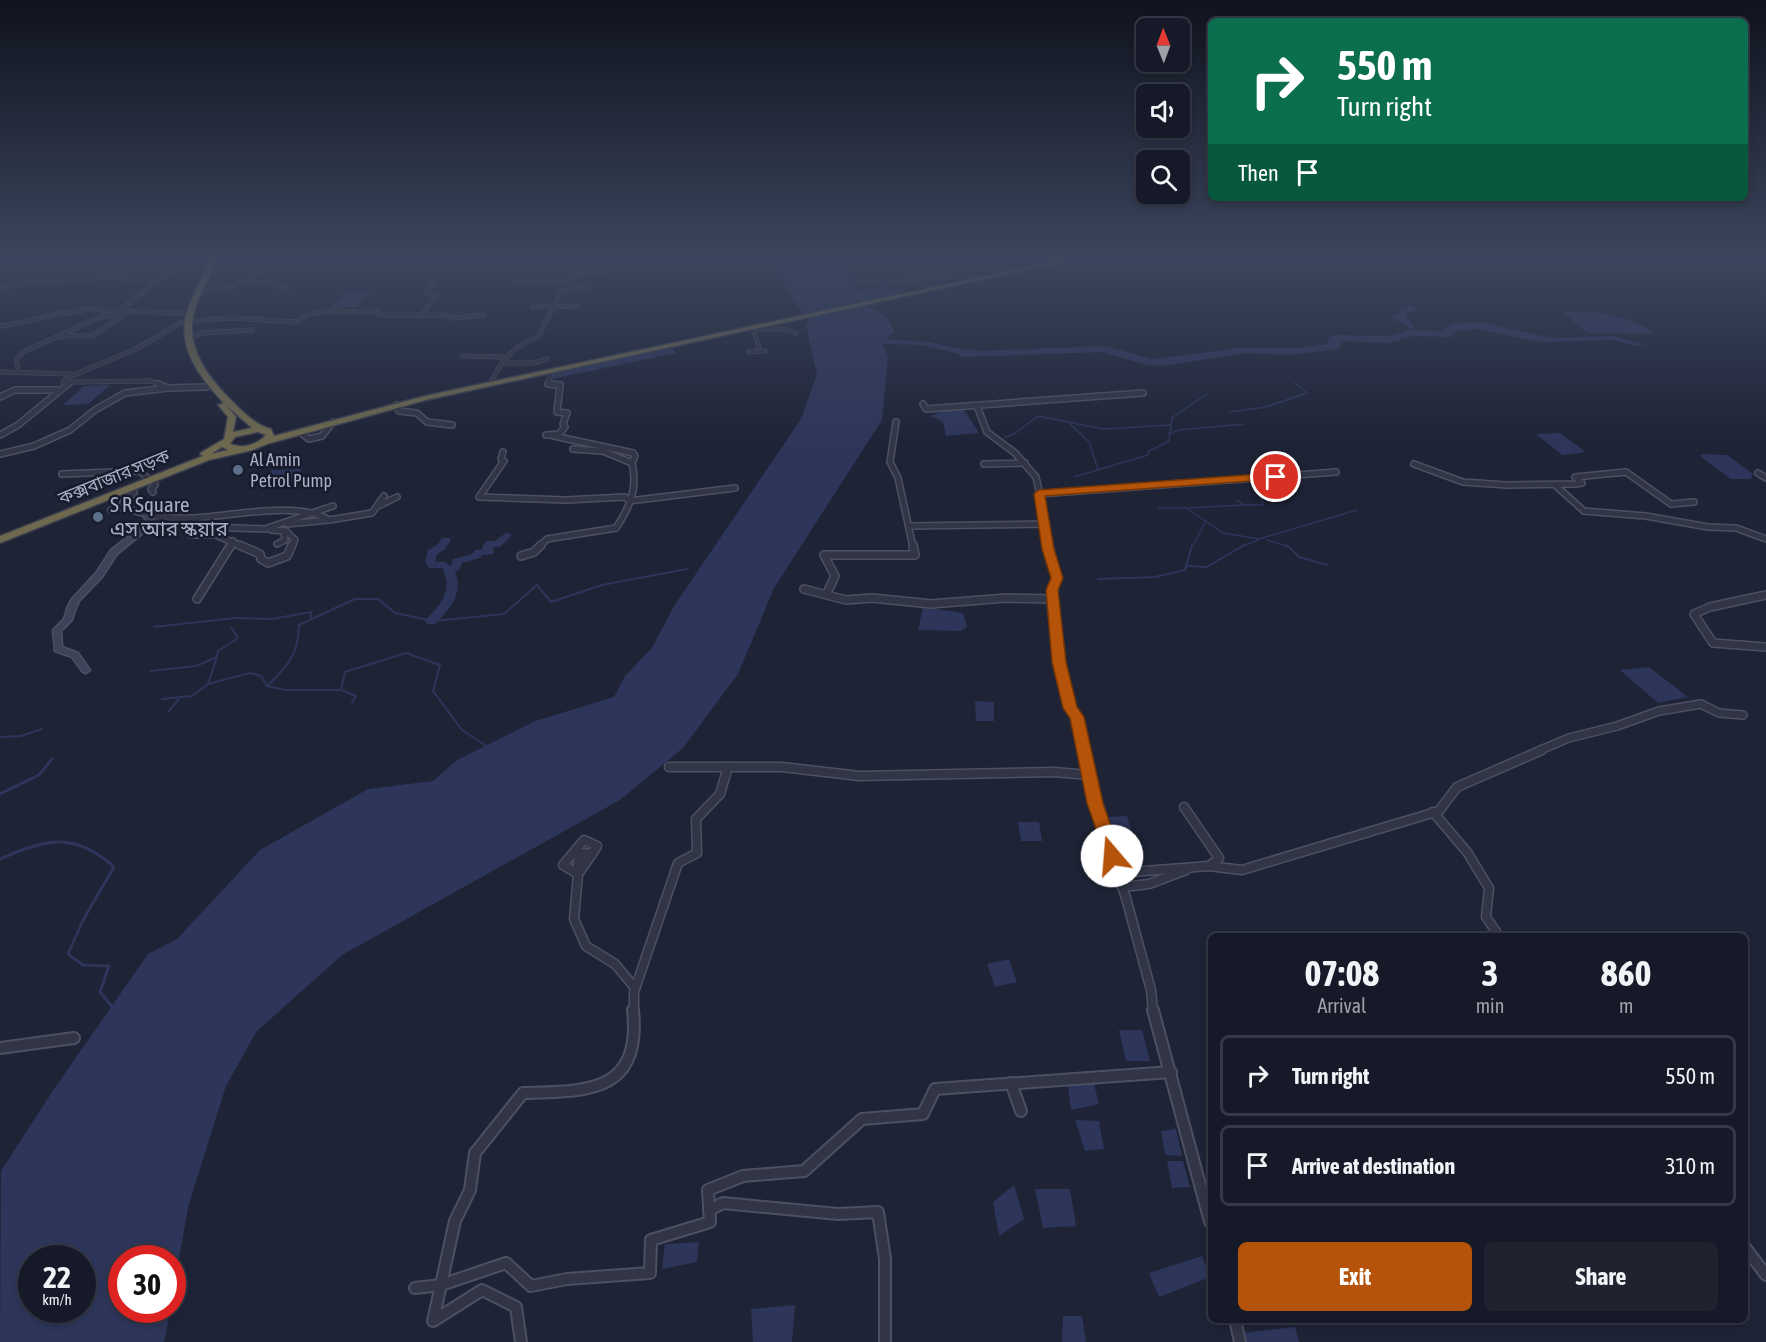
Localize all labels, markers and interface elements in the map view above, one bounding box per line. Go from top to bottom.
north arrow [1136,18,1190,72]
map controls [1136,18,1190,204]
text: 550 m [1337,41,1432,89]
icon: right [1238,42,1316,120]
button: sound [1136,84,1190,138]
text: Turn right [1337,91,1432,122]
button: search [1136,150,1190,204]
icon: arrive [1291,156,1324,189]
text: Then [1238,160,1279,186]
street label: কক্সবাজার সড়ক [54,444,173,509]
place label: Al Amin Petrol Pump [250,449,332,491]
pin [1250,451,1301,502]
icon: arrive [1259,460,1292,493]
marker: Al Amin Petrol Pump [231,463,245,477]
place label: S R Square এস আর স্কয়ার [110,492,228,540]
marker: S R Square এস আর স্কয়ার [91,510,105,524]
position arrow [1080,824,1144,888]
text: 07:08 [1304,952,1379,994]
text: 3 [1482,952,1498,994]
text: 860 [1601,952,1652,994]
text: Arrival [1317,994,1366,1017]
text: min [1476,994,1504,1017]
text: m [1619,994,1633,1017]
icon: right [1241,1059,1274,1092]
text: Turn right [1292,1063,1369,1089]
text: 550 m [1665,1063,1715,1089]
icon: arrive [1241,1149,1274,1182]
text: Arrive at destination [1292,1153,1455,1179]
text: 310 m [1665,1153,1715,1179]
button: Exit [1238,1242,1472,1311]
button: Share [1484,1242,1718,1311]
speed limit sign: 30 [108,1245,186,1323]
text: 22 [43,1260,71,1294]
text: km/h [42,1291,72,1308]

